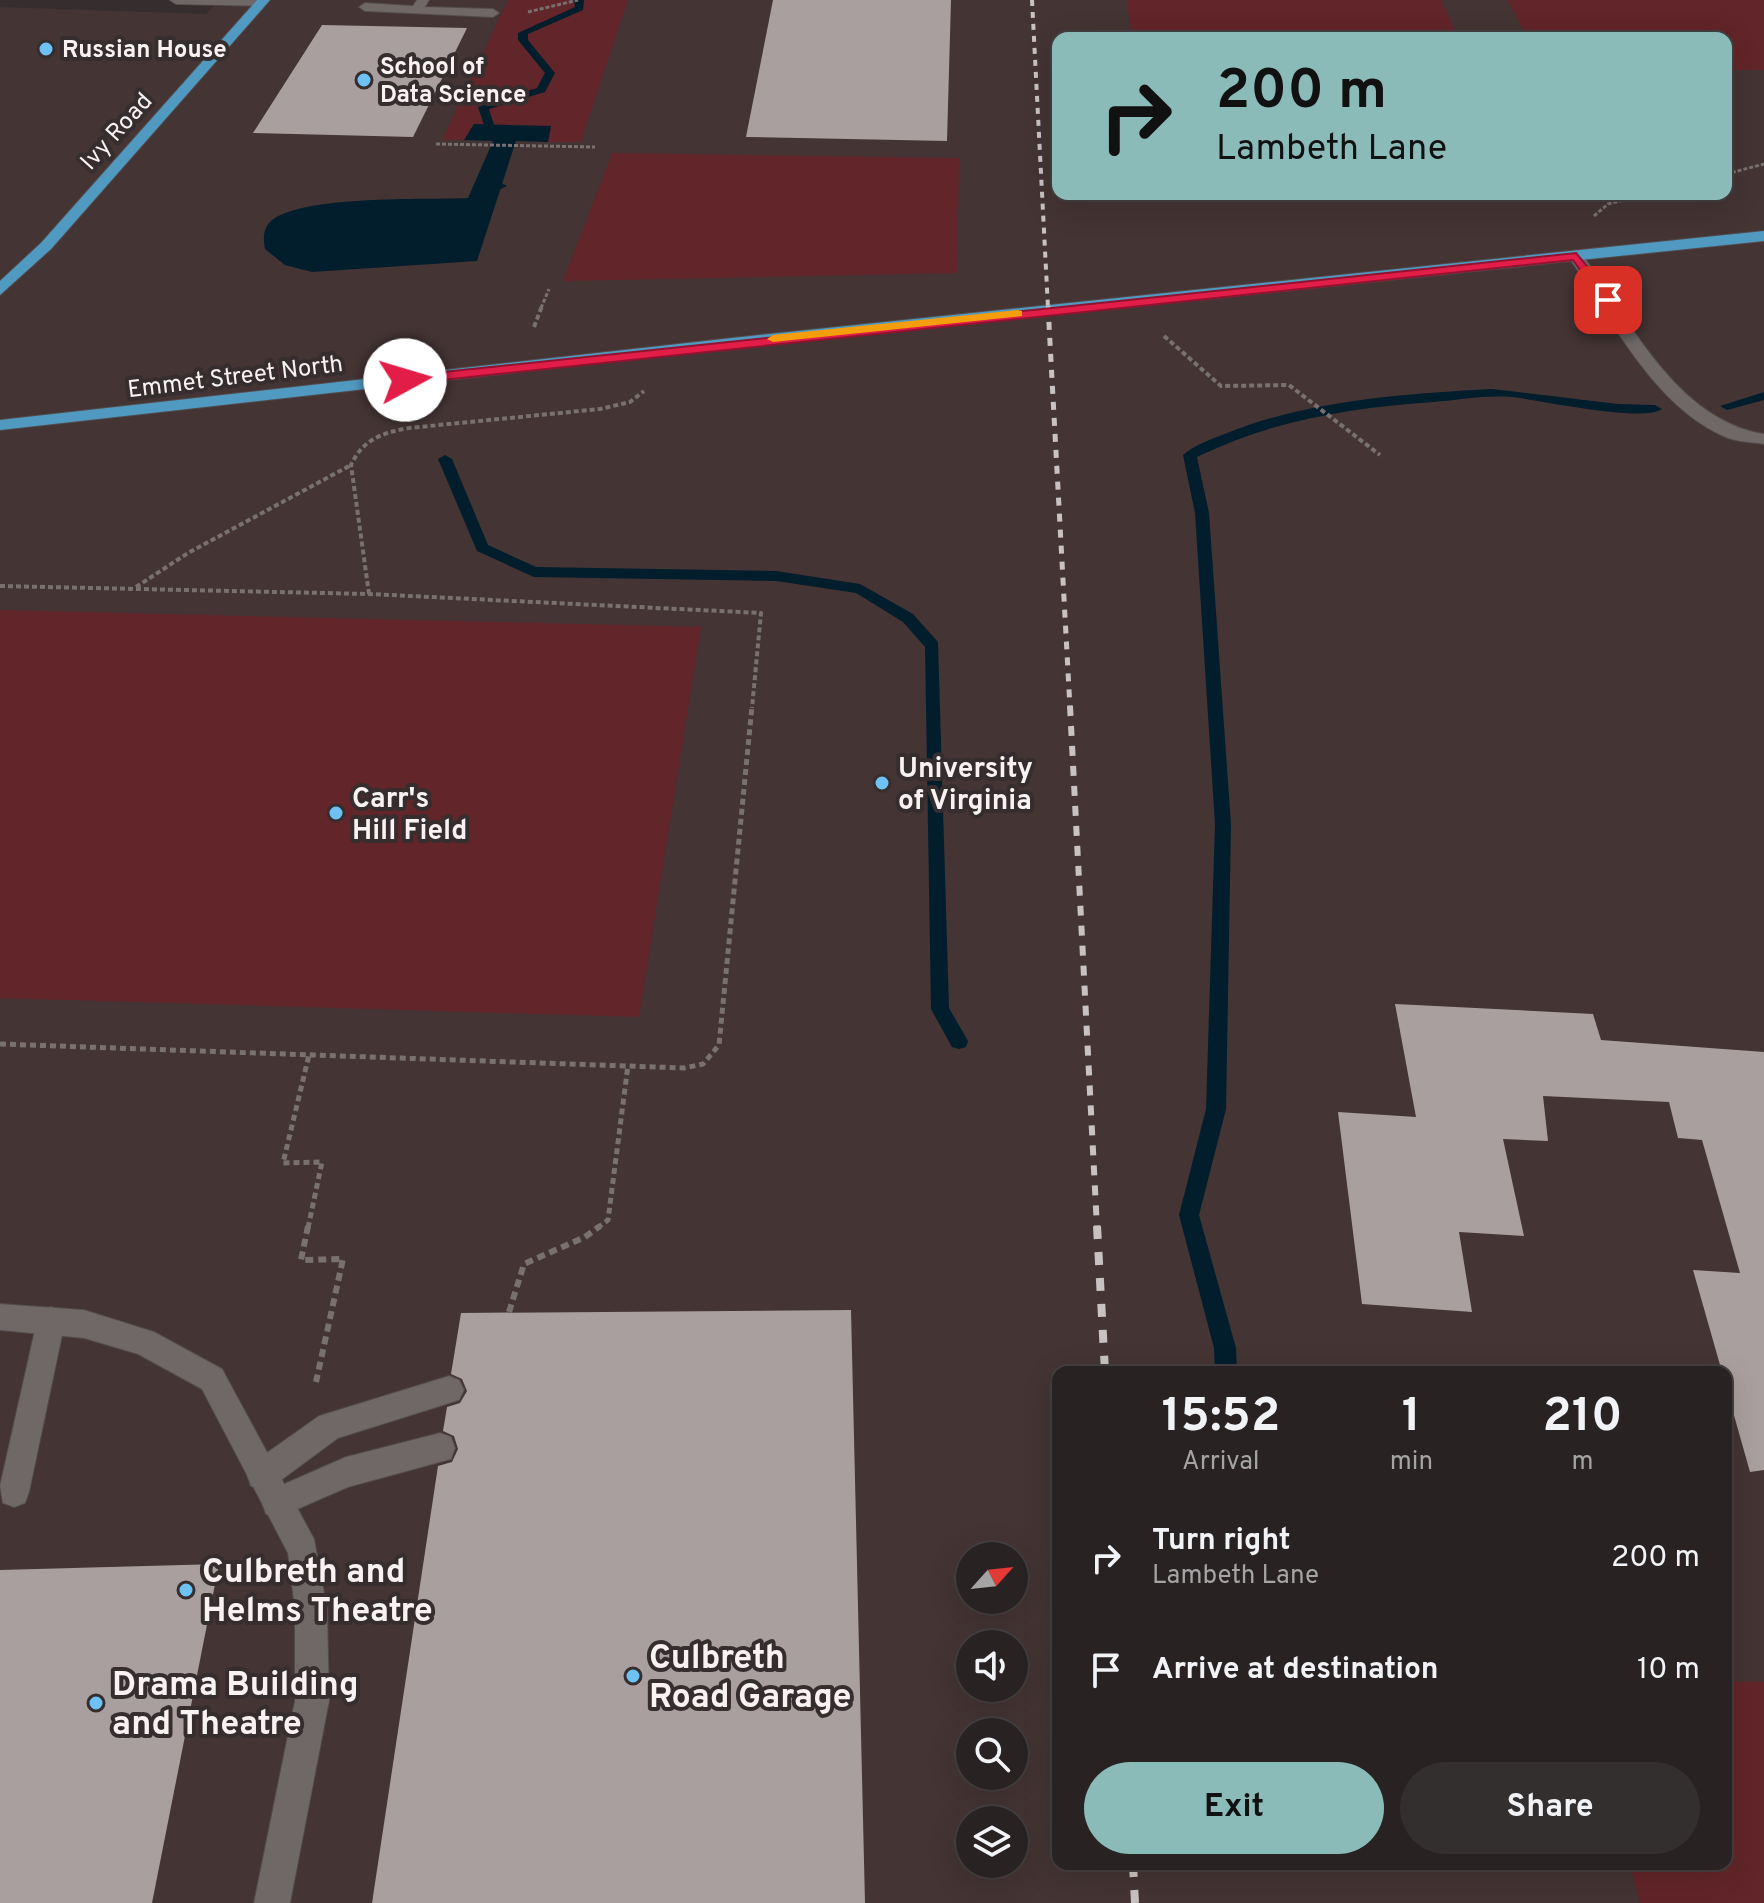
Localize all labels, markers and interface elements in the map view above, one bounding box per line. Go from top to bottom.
place label: Russian House [62,36,227,66]
marker: Russian House [37,40,55,58]
place label: School of Data Science [380,53,526,111]
text: 200 m [1216,58,1387,128]
icon: right [1084,64,1188,168]
marker: School of Data Science [355,71,373,89]
street label: Ivy Road [75,88,160,177]
text: Lambeth Lane [1216,127,1447,173]
pin [1574,266,1642,334]
icon: arrive [1586,278,1630,322]
position arrow [363,338,447,422]
street label: Emmet Street North [126,350,345,406]
place label: University of Virginia [898,752,1033,820]
marker: University of Virginia [873,774,891,792]
place label: Carr's Hill Field [352,782,467,850]
marker: Carr's Hill Field [327,804,345,822]
text: 15:52 [1161,1388,1280,1448]
text: 1 [1402,1388,1421,1448]
text: 210 [1542,1388,1623,1448]
text: Arrival [1182,1446,1260,1479]
text: min [1390,1446,1433,1479]
text: m [1571,1446,1594,1479]
text: Turn right [1152,1523,1290,1560]
icon: right [1084,1536,1128,1580]
text: 200 m [1611,1540,1700,1577]
north arrow [956,1542,1028,1614]
map controls [956,1542,1028,1878]
place label: Culbreth and Helms Theatre [202,1552,433,1634]
text: Lambeth Lane [1152,1560,1319,1593]
marker: Culbreth and Helms Theatre [177,1581,195,1599]
button: sound [956,1630,1028,1702]
place label: Culbreth Road Garage [649,1638,851,1720]
icon: arrive [1084,1648,1128,1692]
text: Arrive at destination [1152,1652,1438,1689]
text: 10 m [1637,1652,1700,1689]
place label: Drama Building and Theatre [112,1665,359,1747]
marker: Culbreth Road Garage [624,1667,642,1685]
marker: Drama Building and Theatre [87,1694,105,1712]
button: search [956,1718,1028,1790]
button: Exit [1084,1762,1384,1854]
button: Share [1400,1762,1700,1854]
button: layers [956,1806,1028,1878]

